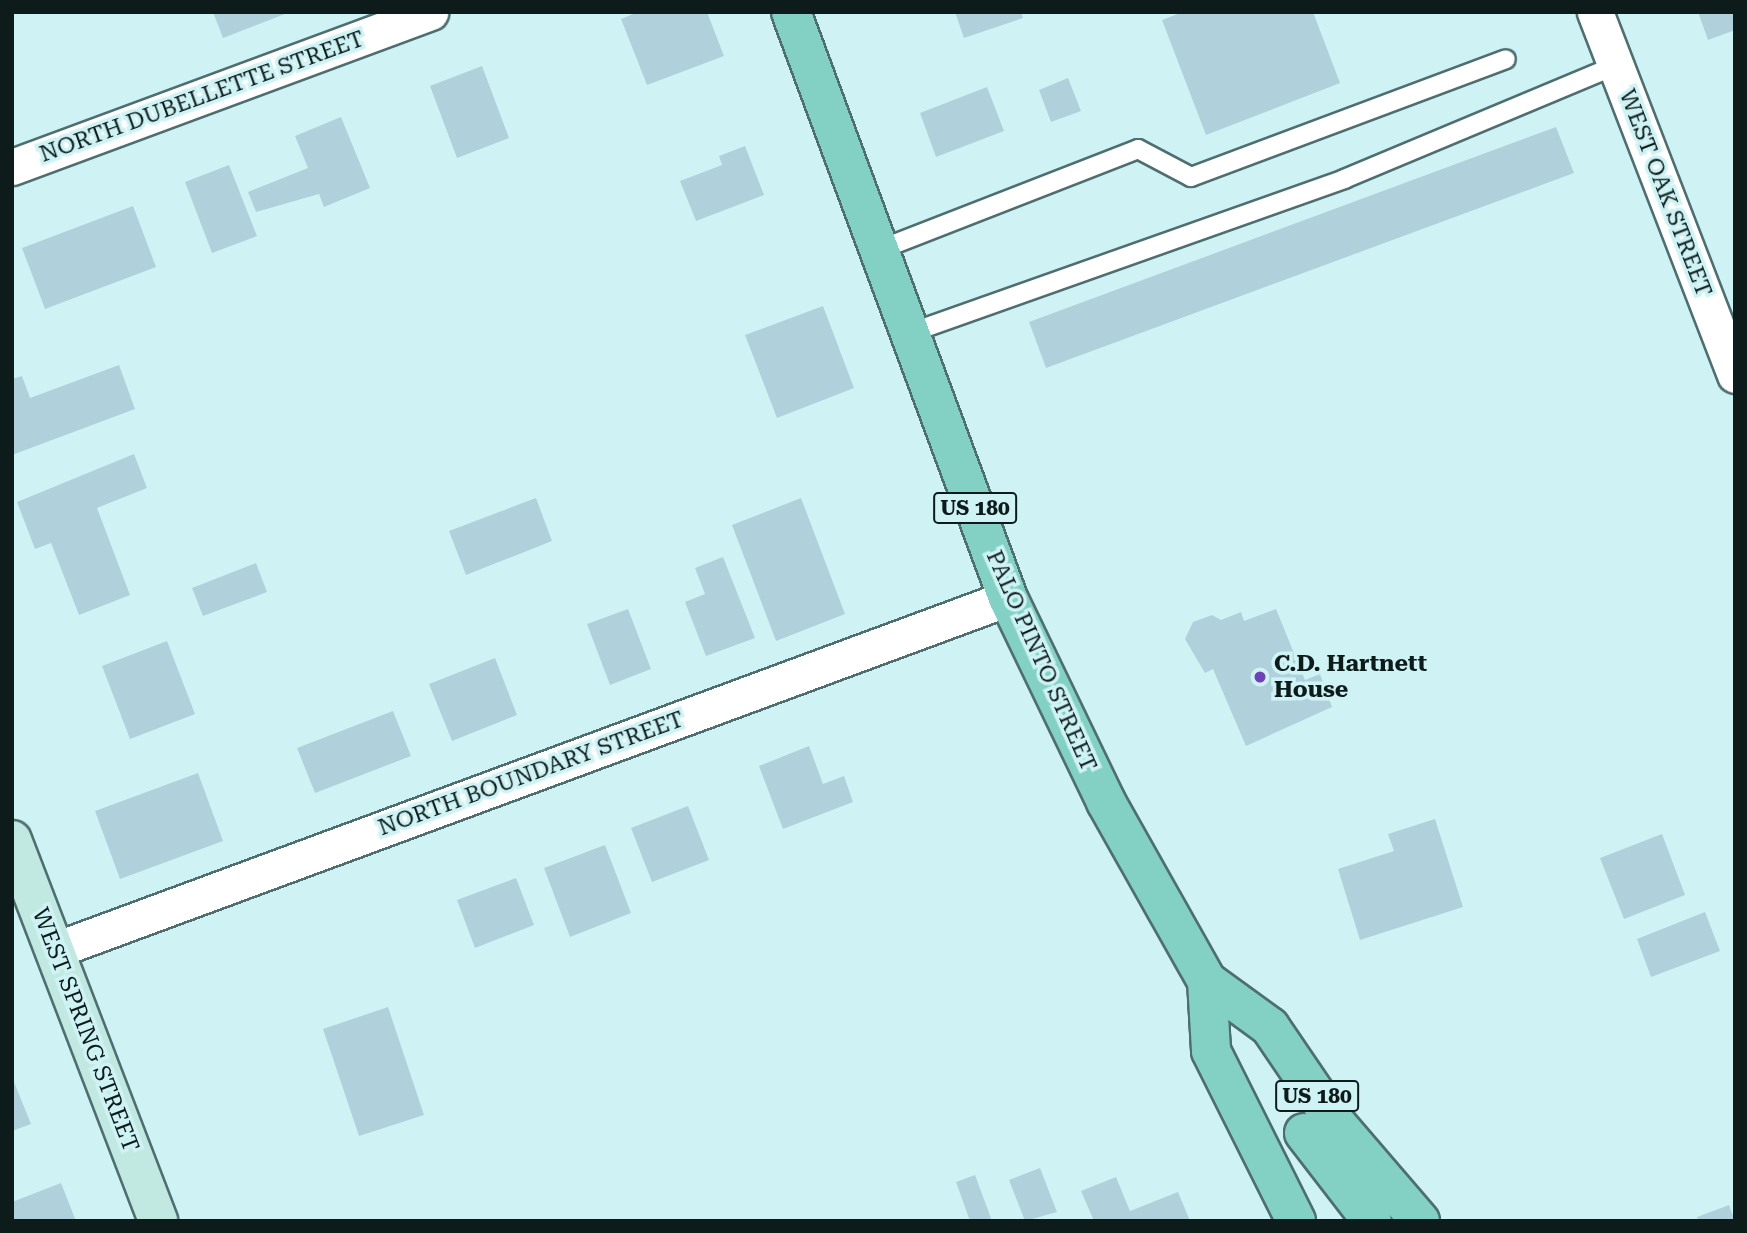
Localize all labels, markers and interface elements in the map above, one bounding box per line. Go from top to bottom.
street label: NORTH DUBELLETTE STREET [36,25,368,169]
street label: WEST OAK STREET [1613,85,1717,301]
road number: US 180 [933,490,1017,526]
street label: PALO PINTO STREET [980,546,1102,776]
place label: C.D. Hartnett House [1274,650,1427,704]
marker: C.D. Hartnett House [1252,669,1268,685]
street label: NORTH BOUNDARY STREET [375,706,687,842]
street label: WEST SPRING STREET [26,904,144,1156]
road number: US 180 [1275,1078,1359,1114]

